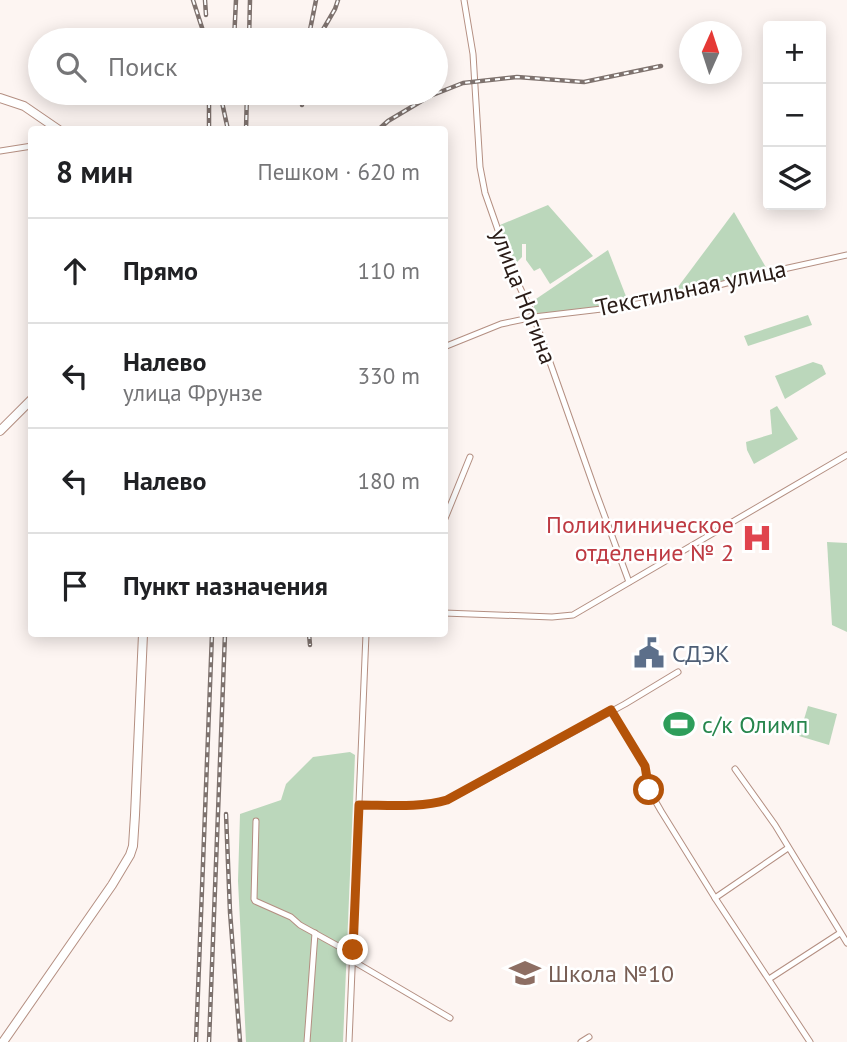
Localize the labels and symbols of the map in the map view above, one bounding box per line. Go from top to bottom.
north arrow [679,21,742,84]
street label: улица Ногина [484,224,564,368]
street label: Текстильная улица [593,253,789,323]
place label: Поликлиническое отделение № 2 [546,509,734,568]
hospital icon: Поликлиническое отделение № 2 [740,521,774,555]
public building icon: СДЭК [632,636,666,670]
place label: СДЭК [672,638,730,669]
sports icon: с/к Олимп [662,707,696,741]
place label: с/к Олимп [702,709,808,740]
route start [633,774,664,805]
route end [337,934,368,965]
school or university icon: Школа №10 [508,956,542,990]
place label: Школа №10 [548,958,674,989]

